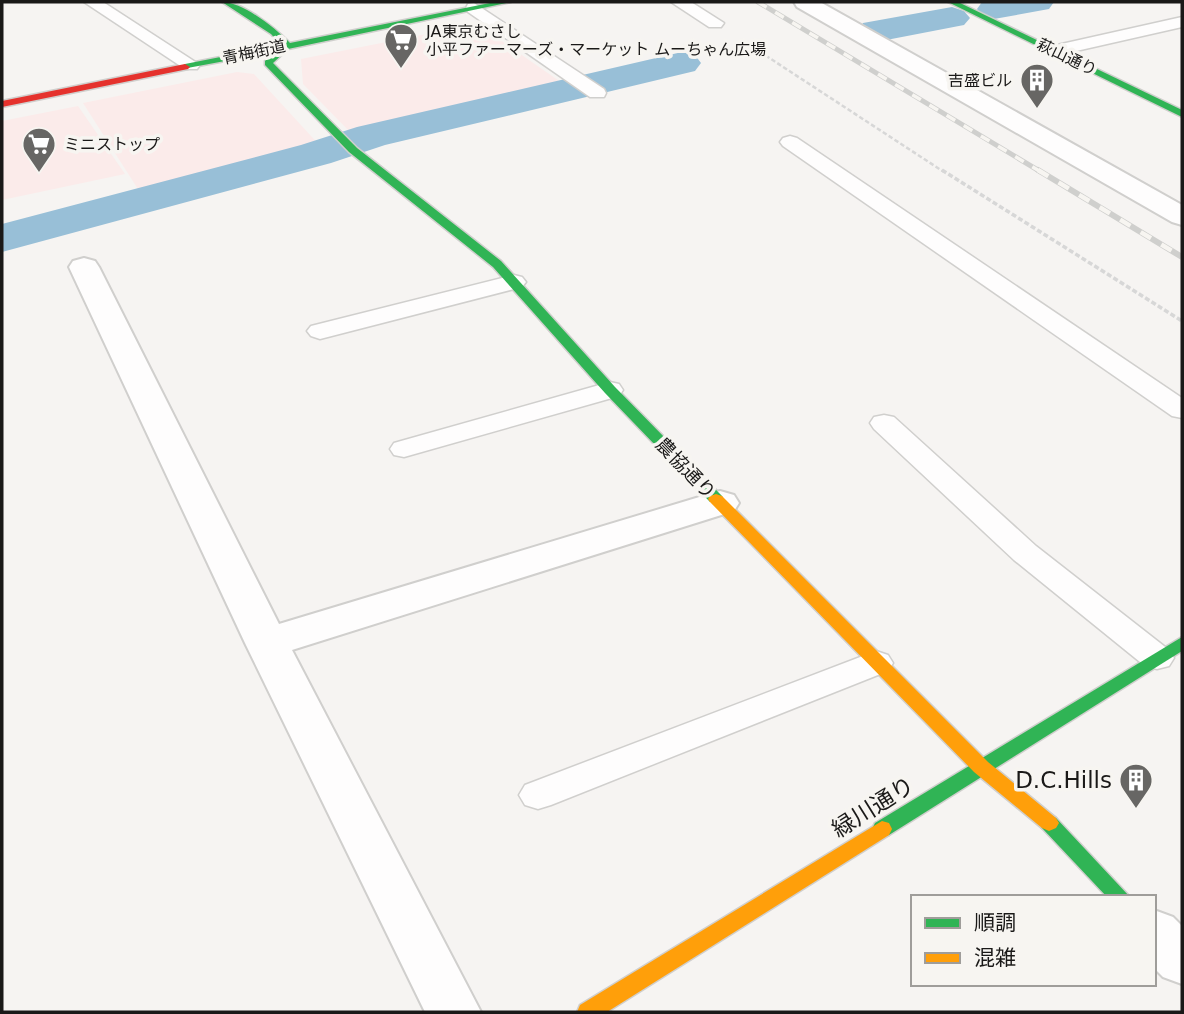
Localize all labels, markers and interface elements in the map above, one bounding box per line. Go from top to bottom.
supermarket icon: JA東京むさし 小平ファーマーズ・マーケット ムーちゃん広場 [382,21,420,70]
place label: JA東京むさし 小平ファーマーズ・マーケット ムーちゃん広場 [425,22,766,59]
street label: 萩山通り [1034,34,1100,80]
street label: 青梅街道 [221,36,287,68]
building icon: 吉盛ビル [1018,61,1056,110]
place label: 吉盛ビル [948,71,1012,90]
supermarket icon: ミニストップ [20,125,58,174]
place label: ミニストップ [64,135,160,154]
street label: 農協通り [652,433,720,503]
building icon: D.C.Hills [1117,761,1155,810]
place label: D.C.Hills [1015,767,1112,793]
street label: 緑川通り [827,772,919,842]
legend [911,895,1156,986]
text: 順調 [974,911,1016,935]
text: 混雑 [974,946,1016,970]

